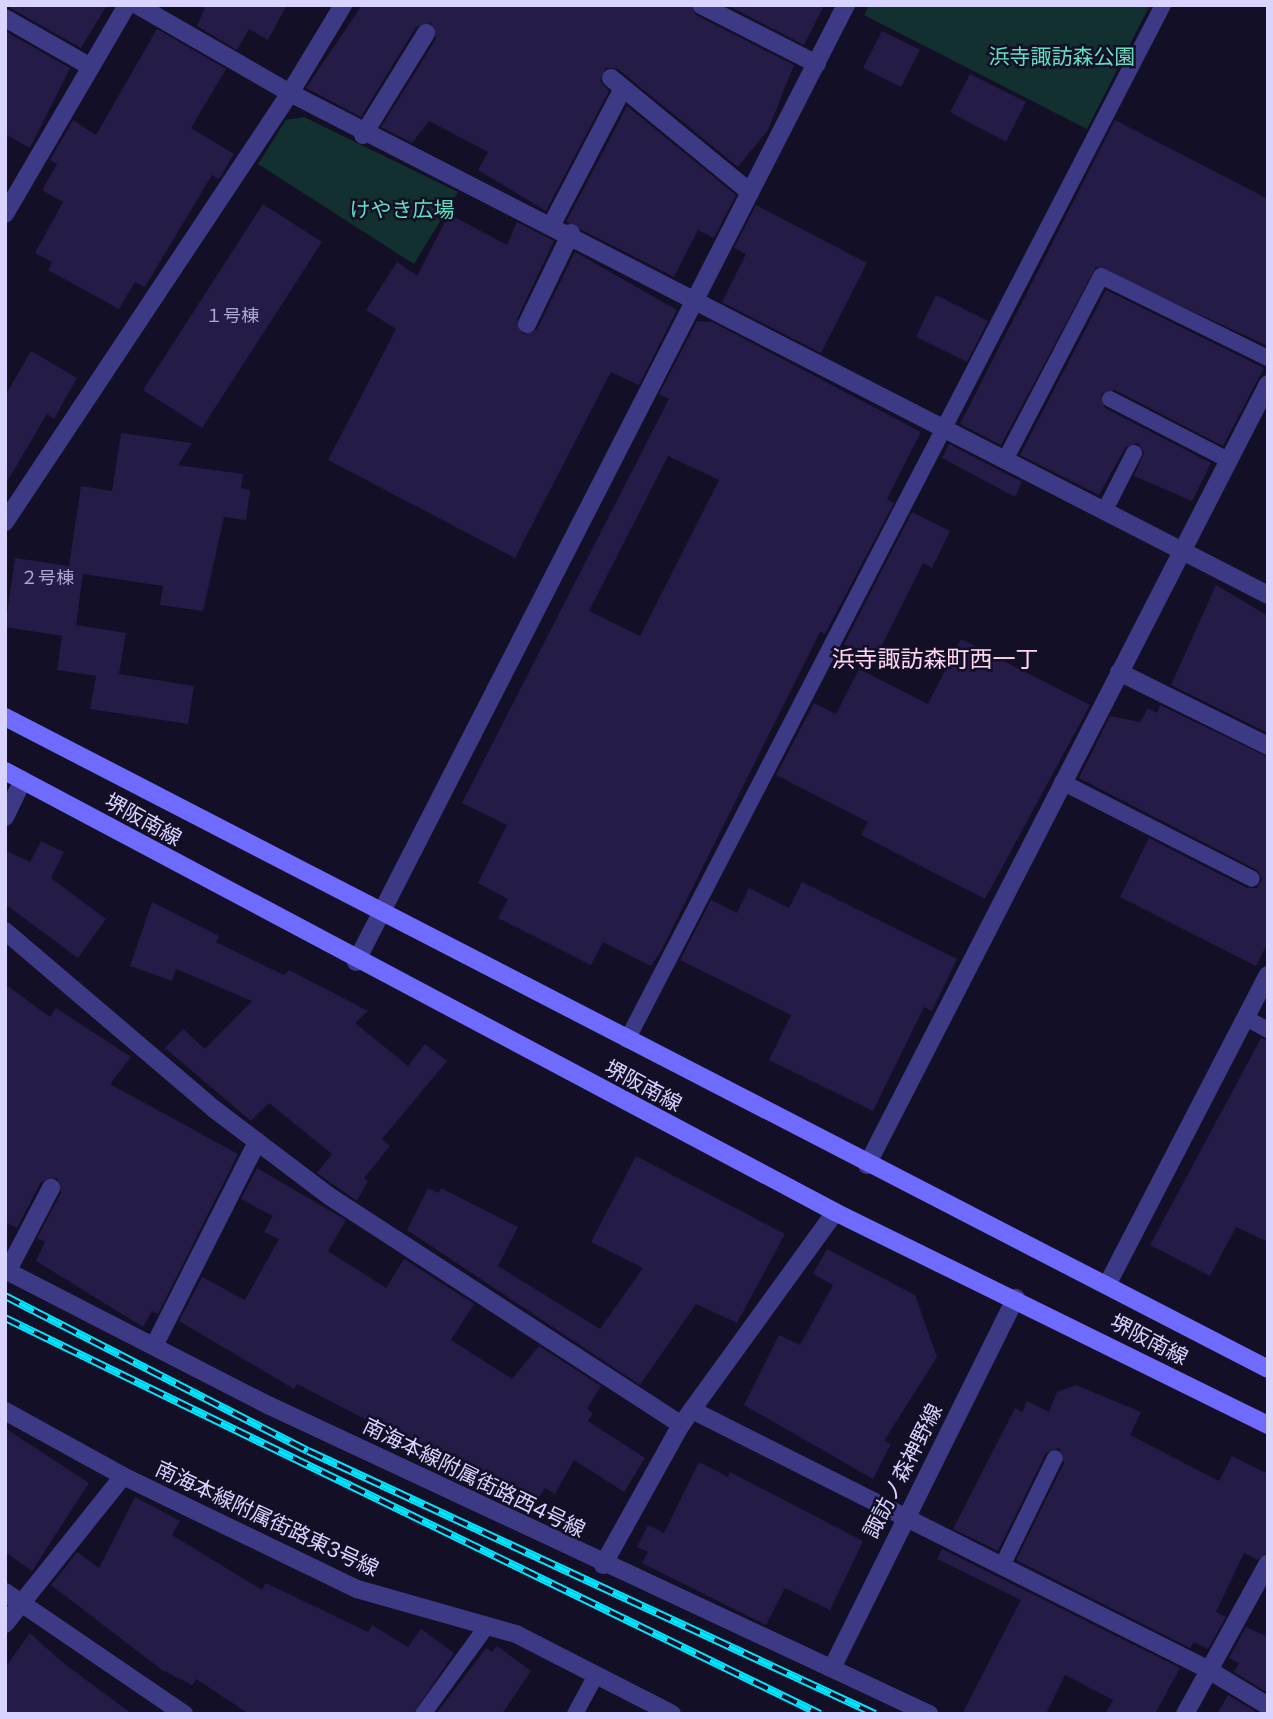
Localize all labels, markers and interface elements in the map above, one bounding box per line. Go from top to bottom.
park label: 浜寺諏訪森公園 [989,44,1135,70]
park label: けやき広場 [350,197,454,223]
house number: １号棟 [205,305,259,327]
house number: ２号棟 [20,567,74,589]
district label: 浜寺諏訪森町西一丁 [832,645,1038,673]
street label: 堺阪南線 [100,789,186,851]
street label: 堺阪南線 [600,1055,686,1117]
street label: 堺阪南線 [1106,1310,1192,1370]
street label: 諏訪ノ森神野線 [858,1400,948,1542]
street label: 南海本線附属街路西4号線 [359,1413,589,1543]
street label: 南海本線附属街路東3号線 [151,1456,383,1582]

